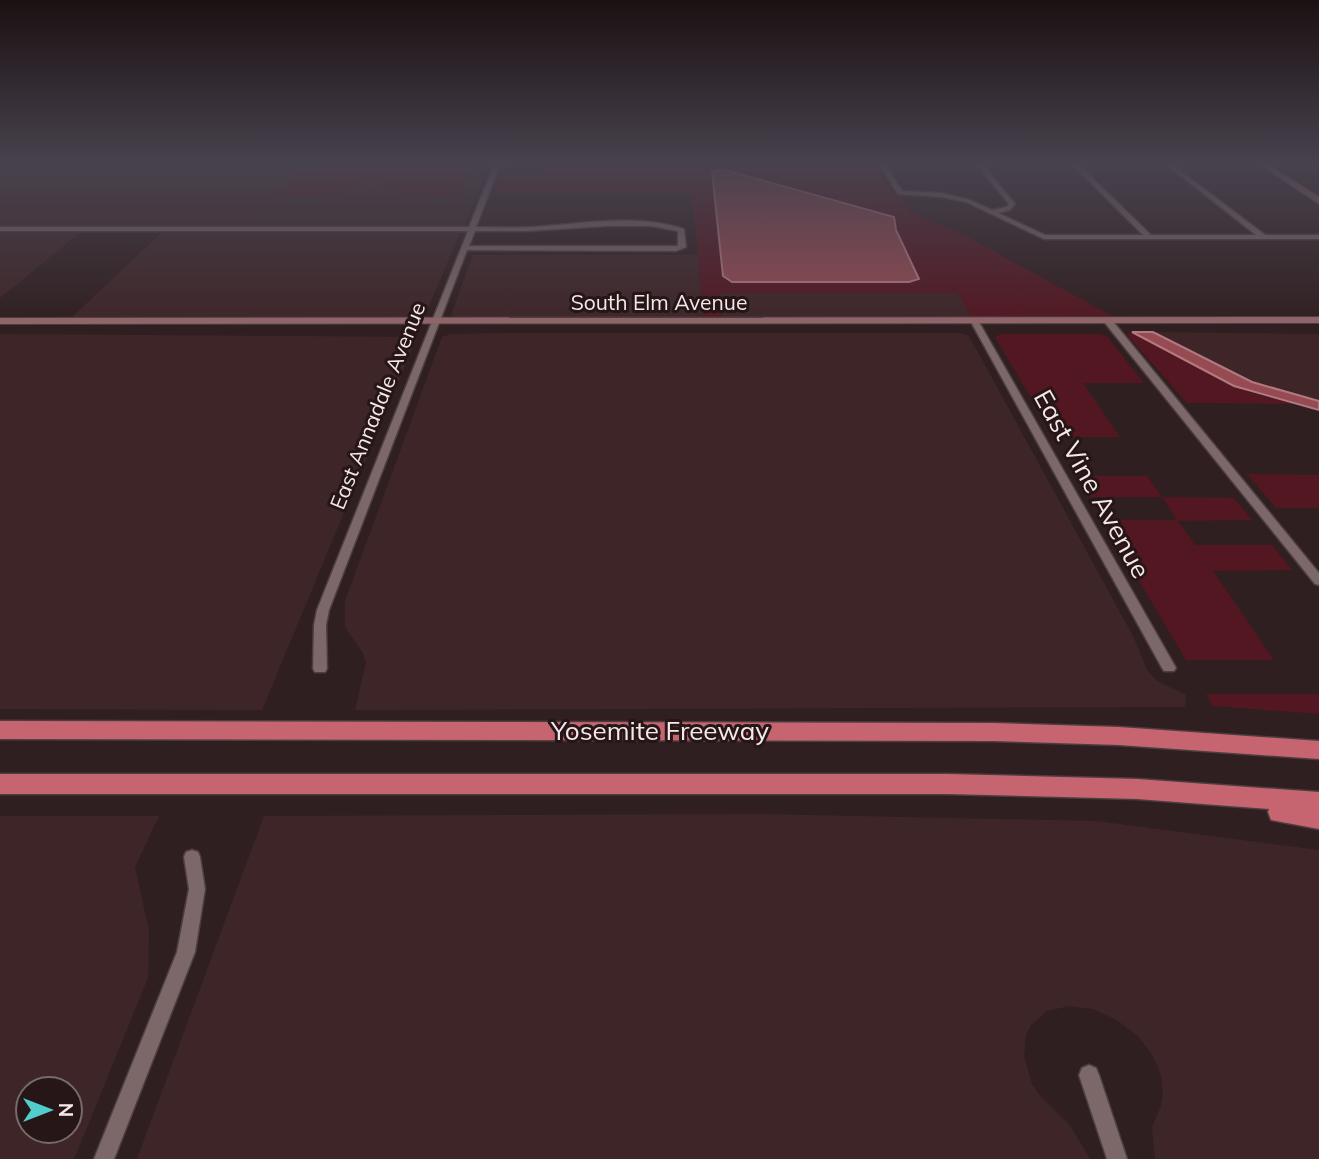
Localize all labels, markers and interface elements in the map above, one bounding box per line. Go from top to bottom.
street label: South Elm Avenue [571,289,747,315]
street label: East Annadale Avenue [324,298,430,513]
street label: East Vine Avenue [1027,384,1158,584]
street label: Yosemite Freeway [550,714,769,747]
north arrow [14,1075,84,1145]
text: N [54,1103,78,1117]

